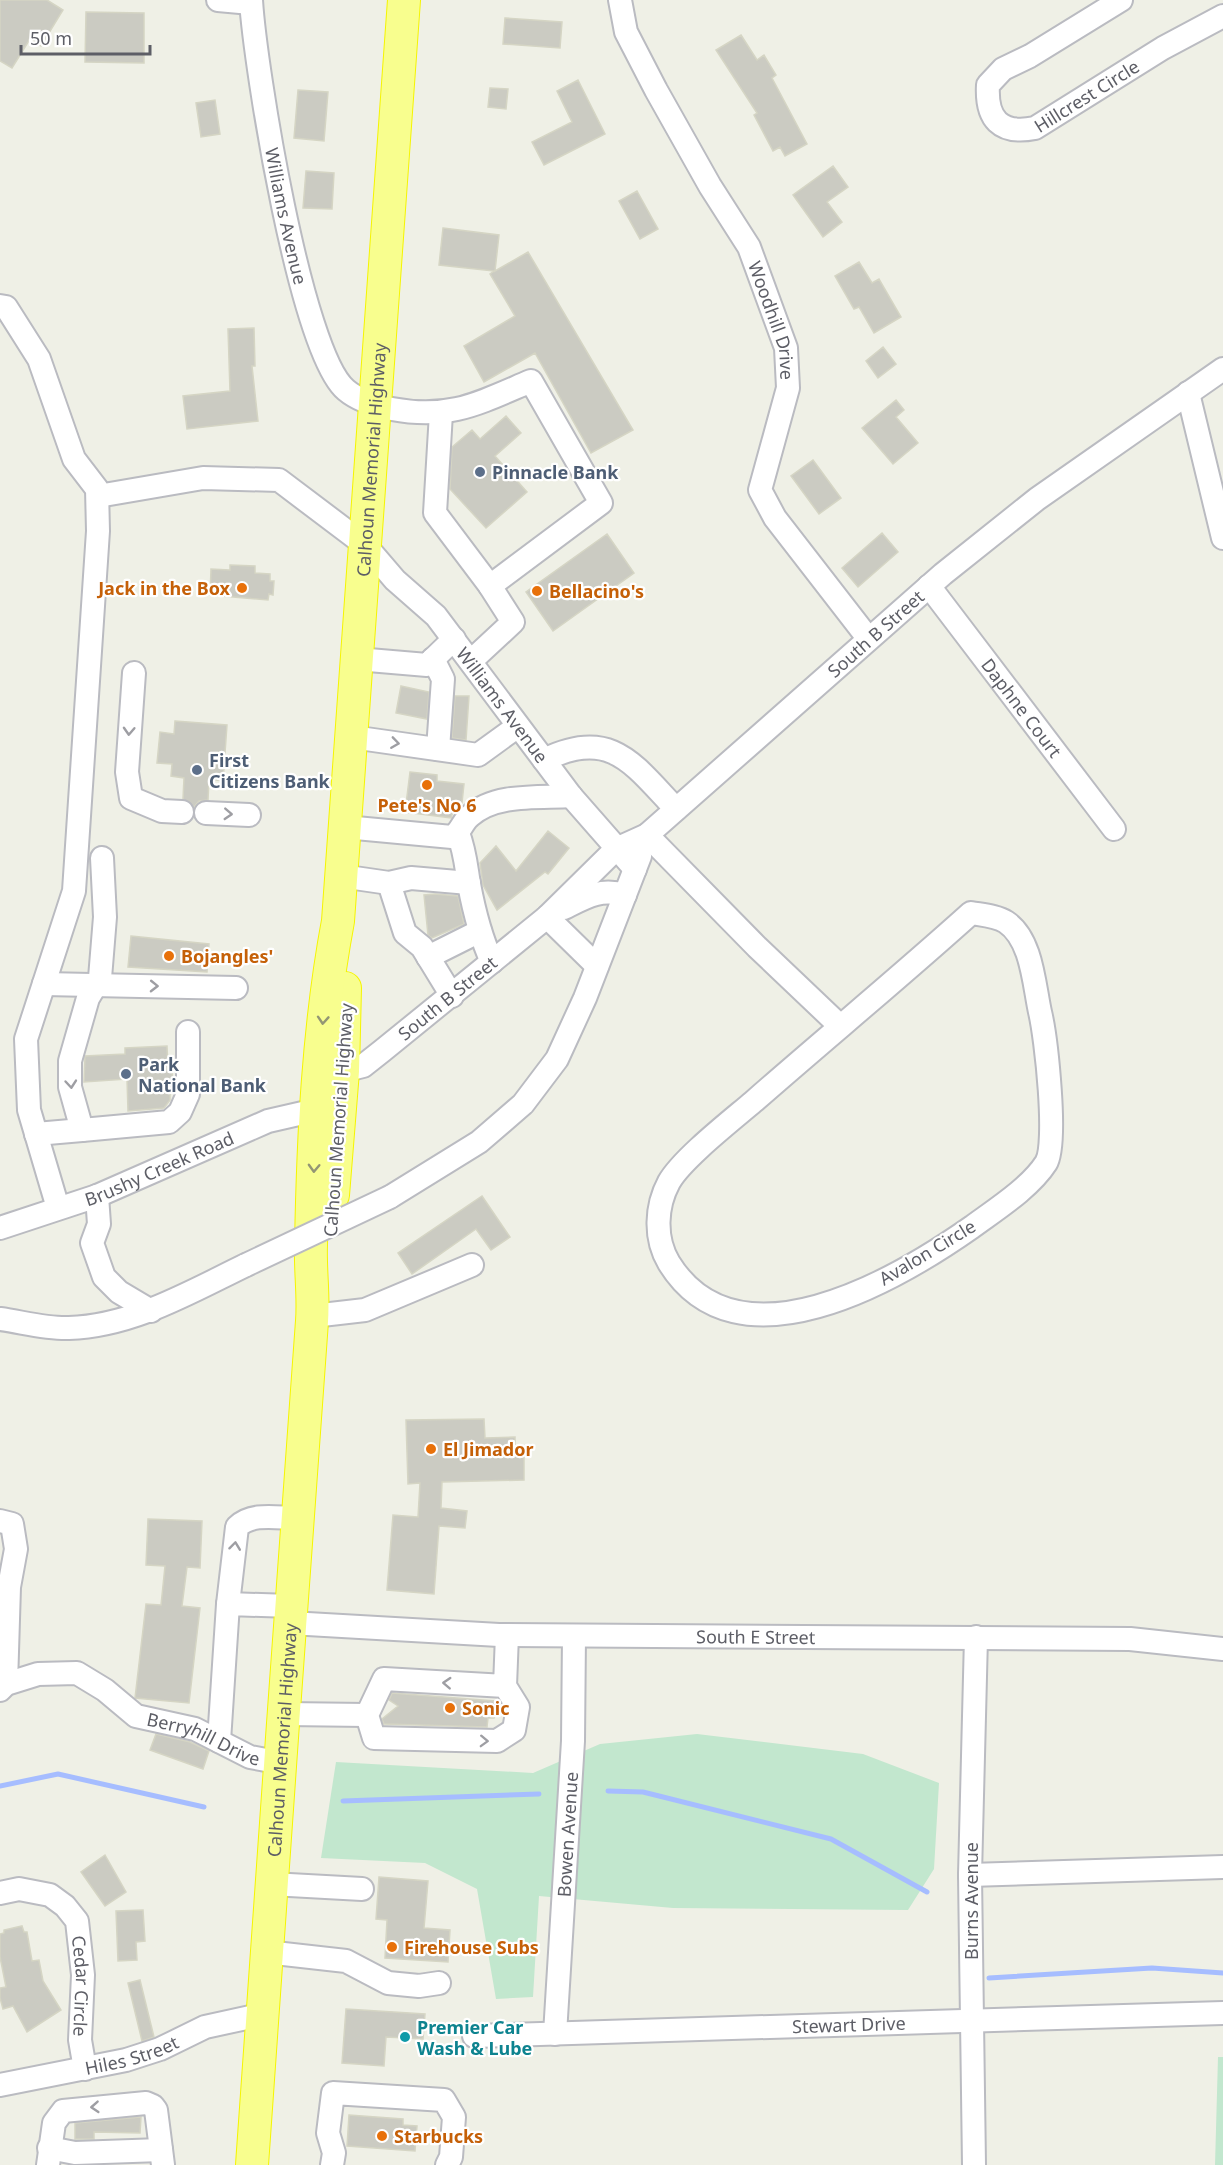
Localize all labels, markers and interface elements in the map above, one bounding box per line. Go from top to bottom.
scale bar [21,18,150,56]
text: 50 m [30,26,72,50]
street label: Hillcrest Circle [1029,54,1144,138]
street label: Williams Avenue [260,146,313,287]
street label: Woodhill Drive [743,258,800,380]
street label: Calhoun Memorial Highway [351,341,391,578]
place label: Pinnacle Bank [492,460,619,484]
marker: Pinnacle Bank [473,465,487,479]
place label: Jack in the Box [96,576,231,600]
place label: Bellacino's [549,579,644,603]
marker: Jack in the Box [235,581,249,595]
marker: Bellacino's [530,584,544,598]
street label: South B Street [822,584,929,682]
street label: Williams Avenue [451,642,554,768]
street label: Daphne Court [976,653,1068,763]
one-way arrow [123,726,136,735]
one-way arrow [390,736,400,748]
place label: First Citizens Bank [209,748,331,793]
marker: First Citizens Bank [190,763,204,777]
marker: Pete's No 6 [420,778,434,792]
place label: Pete's No 6 [377,793,477,817]
one-way arrow [223,807,232,820]
place label: Bojangles' [181,944,273,968]
marker: Bojangles' [162,949,176,963]
street label: South B Street [393,950,502,1045]
one-way arrow [149,980,158,992]
street label: Calhoun Memorial Highway [318,1001,358,1238]
one-way arrow [317,1016,330,1025]
place label: Park National Bank [138,1052,267,1097]
marker: Park National Bank [119,1067,133,1081]
one-way arrow [64,1079,77,1089]
street label: Brushy Creek Road [82,1126,237,1211]
one-way arrow [307,1164,320,1173]
street label: Avalon Circle [874,1214,980,1290]
place label: El Jimador [443,1437,533,1461]
marker: El Jimador [424,1442,438,1456]
one-way arrow [228,1542,241,1551]
street label: Calhoun Memorial Highway [262,1621,302,1858]
street label: South E Street [696,1624,816,1649]
one-way arrow [442,1676,451,1689]
place label: Sonic [462,1696,510,1720]
marker: Sonic [443,1701,457,1715]
street label: Berryhill Drive [145,1707,262,1771]
one-way arrow [480,1734,489,1747]
street label: Bowen Avenue [551,1771,583,1898]
street label: Burns Avenue [959,1842,983,1960]
street label: Cedar Circle [67,1934,95,2037]
place label: Firehouse Subs [404,1935,539,1959]
marker: Firehouse Subs [385,1940,399,1954]
street label: Stewart Drive [792,2011,906,2038]
place label: Premier Car Wash & Lube [417,2015,532,2060]
street label: Hiles Street [83,2030,183,2080]
marker: Premier Car Wash & Lube [398,2030,412,2044]
one-way arrow [91,2100,100,2113]
place label: Starbucks [394,2124,483,2148]
marker: Starbucks [375,2129,389,2143]

